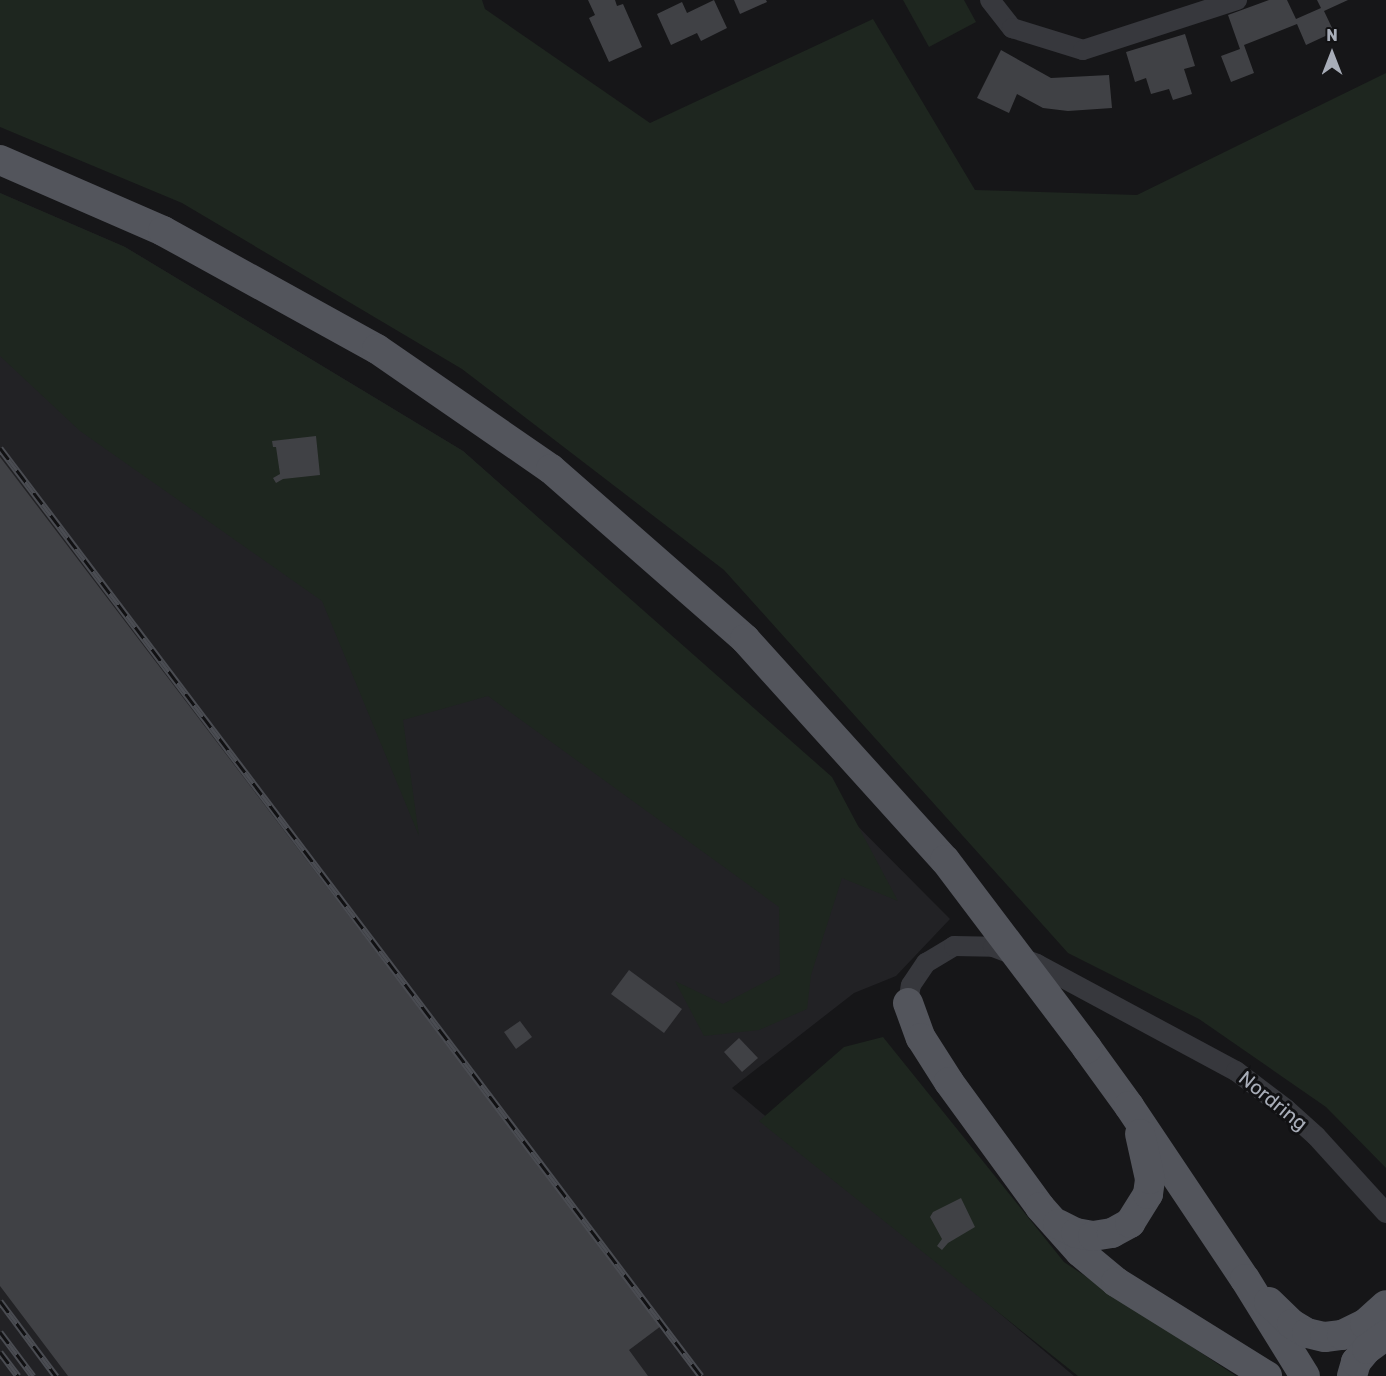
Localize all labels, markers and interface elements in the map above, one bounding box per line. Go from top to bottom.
north arrow [1302,24,1362,84]
text: N [1326,26,1338,45]
street label: Nordring [1234,1066,1312,1136]

